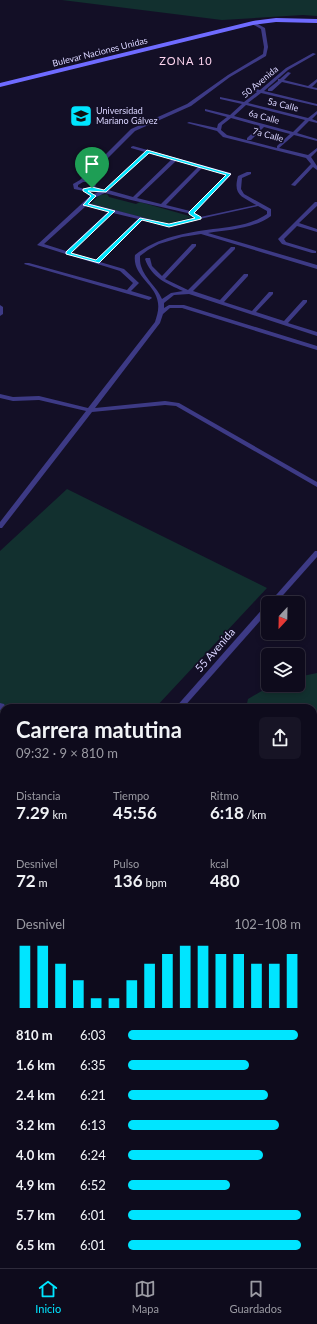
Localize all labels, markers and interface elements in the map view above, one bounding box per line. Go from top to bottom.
street label: Bulevar Naciones Unidas [51,34,149,69]
district label: ZONA 10 [159,54,213,67]
street label: 50 Avenida [239,63,280,100]
street label: 5a Calle [267,95,300,114]
school or university icon: Universidad Mariano Gálvez [68,103,94,129]
place label: Universidad Mariano Gálvez [96,105,158,126]
street label: 6a Calle [248,107,281,126]
street label: 7a Calle [252,125,285,144]
pin [75,147,109,188]
icon: arrive [81,153,103,175]
north arrow [261,596,305,640]
map controls [261,596,305,692]
street label: 55 Avenida [192,625,237,674]
button: layers [261,648,305,692]
text: Carrera matutina [16,716,182,743]
button: share [259,717,301,759]
text: 09:32 · 9 × 810 m [16,745,118,761]
text: Distancia [16,789,61,802]
text: Tiempo [113,789,149,802]
text: Ritmo [210,789,239,802]
text: 7.29 [16,802,50,823]
text: 45:56 [113,802,157,823]
text: 6:18 [210,802,244,823]
text: km [50,808,67,821]
text: /km [244,808,266,821]
text: Desnivel [16,857,58,870]
text: Pulso [113,857,139,870]
text: kcal [210,857,229,870]
text: 72 [16,870,36,891]
text: 136 [113,870,143,891]
text: 480 [210,870,240,891]
text: m [36,876,48,889]
text: bpm [143,876,167,889]
text: Desnivel [16,916,65,932]
text: 102–108 m [234,916,301,932]
text: 810 m [16,1027,53,1043]
text: 6:03 [80,1027,106,1043]
text: 1.6 km [16,1057,55,1073]
text: 6:35 [80,1057,106,1073]
text: 2.4 km [16,1087,55,1103]
text: 6:21 [80,1087,106,1103]
text: 3.2 km [16,1117,55,1133]
text: 6:13 [80,1117,106,1133]
text: 4.0 km [16,1147,55,1163]
text: 6:24 [80,1147,106,1163]
text: 4.9 km [16,1177,55,1193]
text: 6:52 [80,1177,106,1193]
text: 5.7 km [16,1207,55,1223]
text: 6:01 [80,1207,106,1223]
text: 6.5 km [16,1237,55,1253]
text: 6:01 [80,1237,106,1253]
tab: Inicio [35,1278,61,1315]
tab: Mapa [132,1278,159,1315]
tab: Guardados [230,1278,282,1315]

